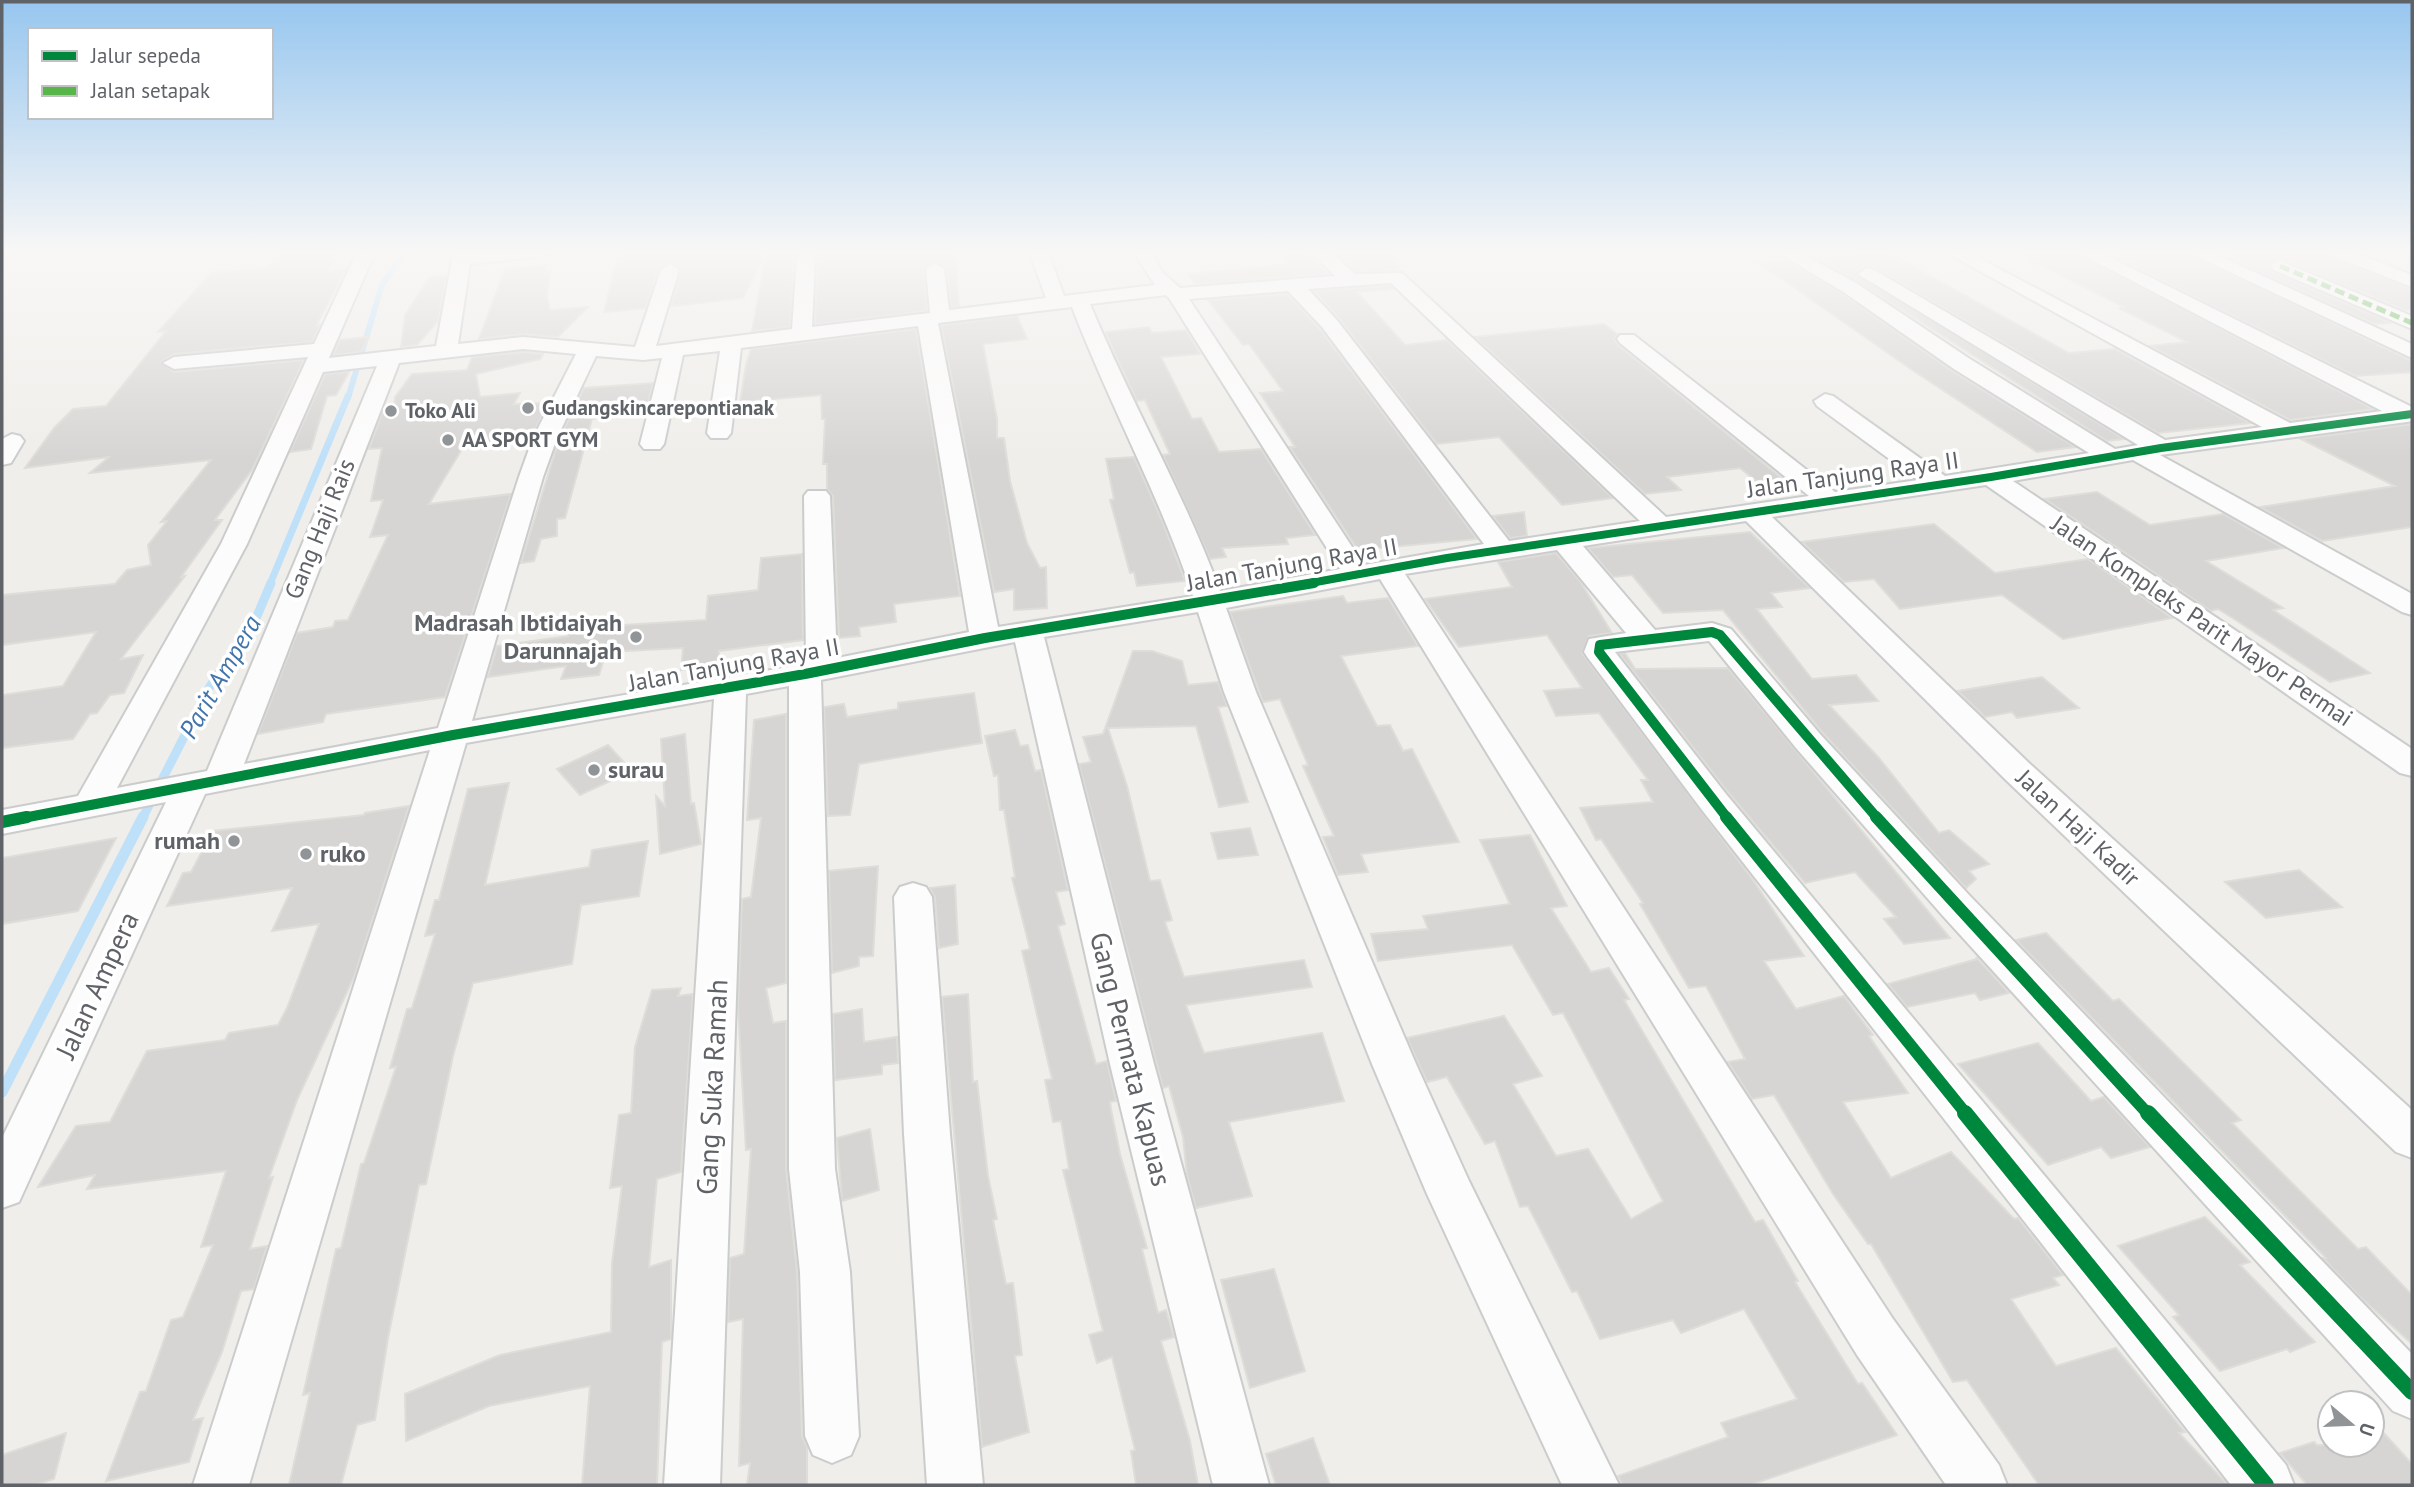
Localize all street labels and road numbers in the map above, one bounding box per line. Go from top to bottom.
street label: Jalan Tanjung Raya II [1744,444,1961,505]
street label: Gang Haji Rais [277,454,362,604]
street label: Jalan Kompleks Parit Mayor Permai [2045,507,2359,733]
street label: Jalan Tanjung Raya II [1183,531,1400,598]
street label: Jalan Tanjung Raya II [625,631,842,698]
street label: Jalan Haji Kadir [2009,762,2147,893]
street label: Jalan Ampera [46,905,147,1065]
street label: Gang Permata Kapuas [1082,928,1181,1190]
street label: Gang Suka Ramah [687,978,736,1196]

